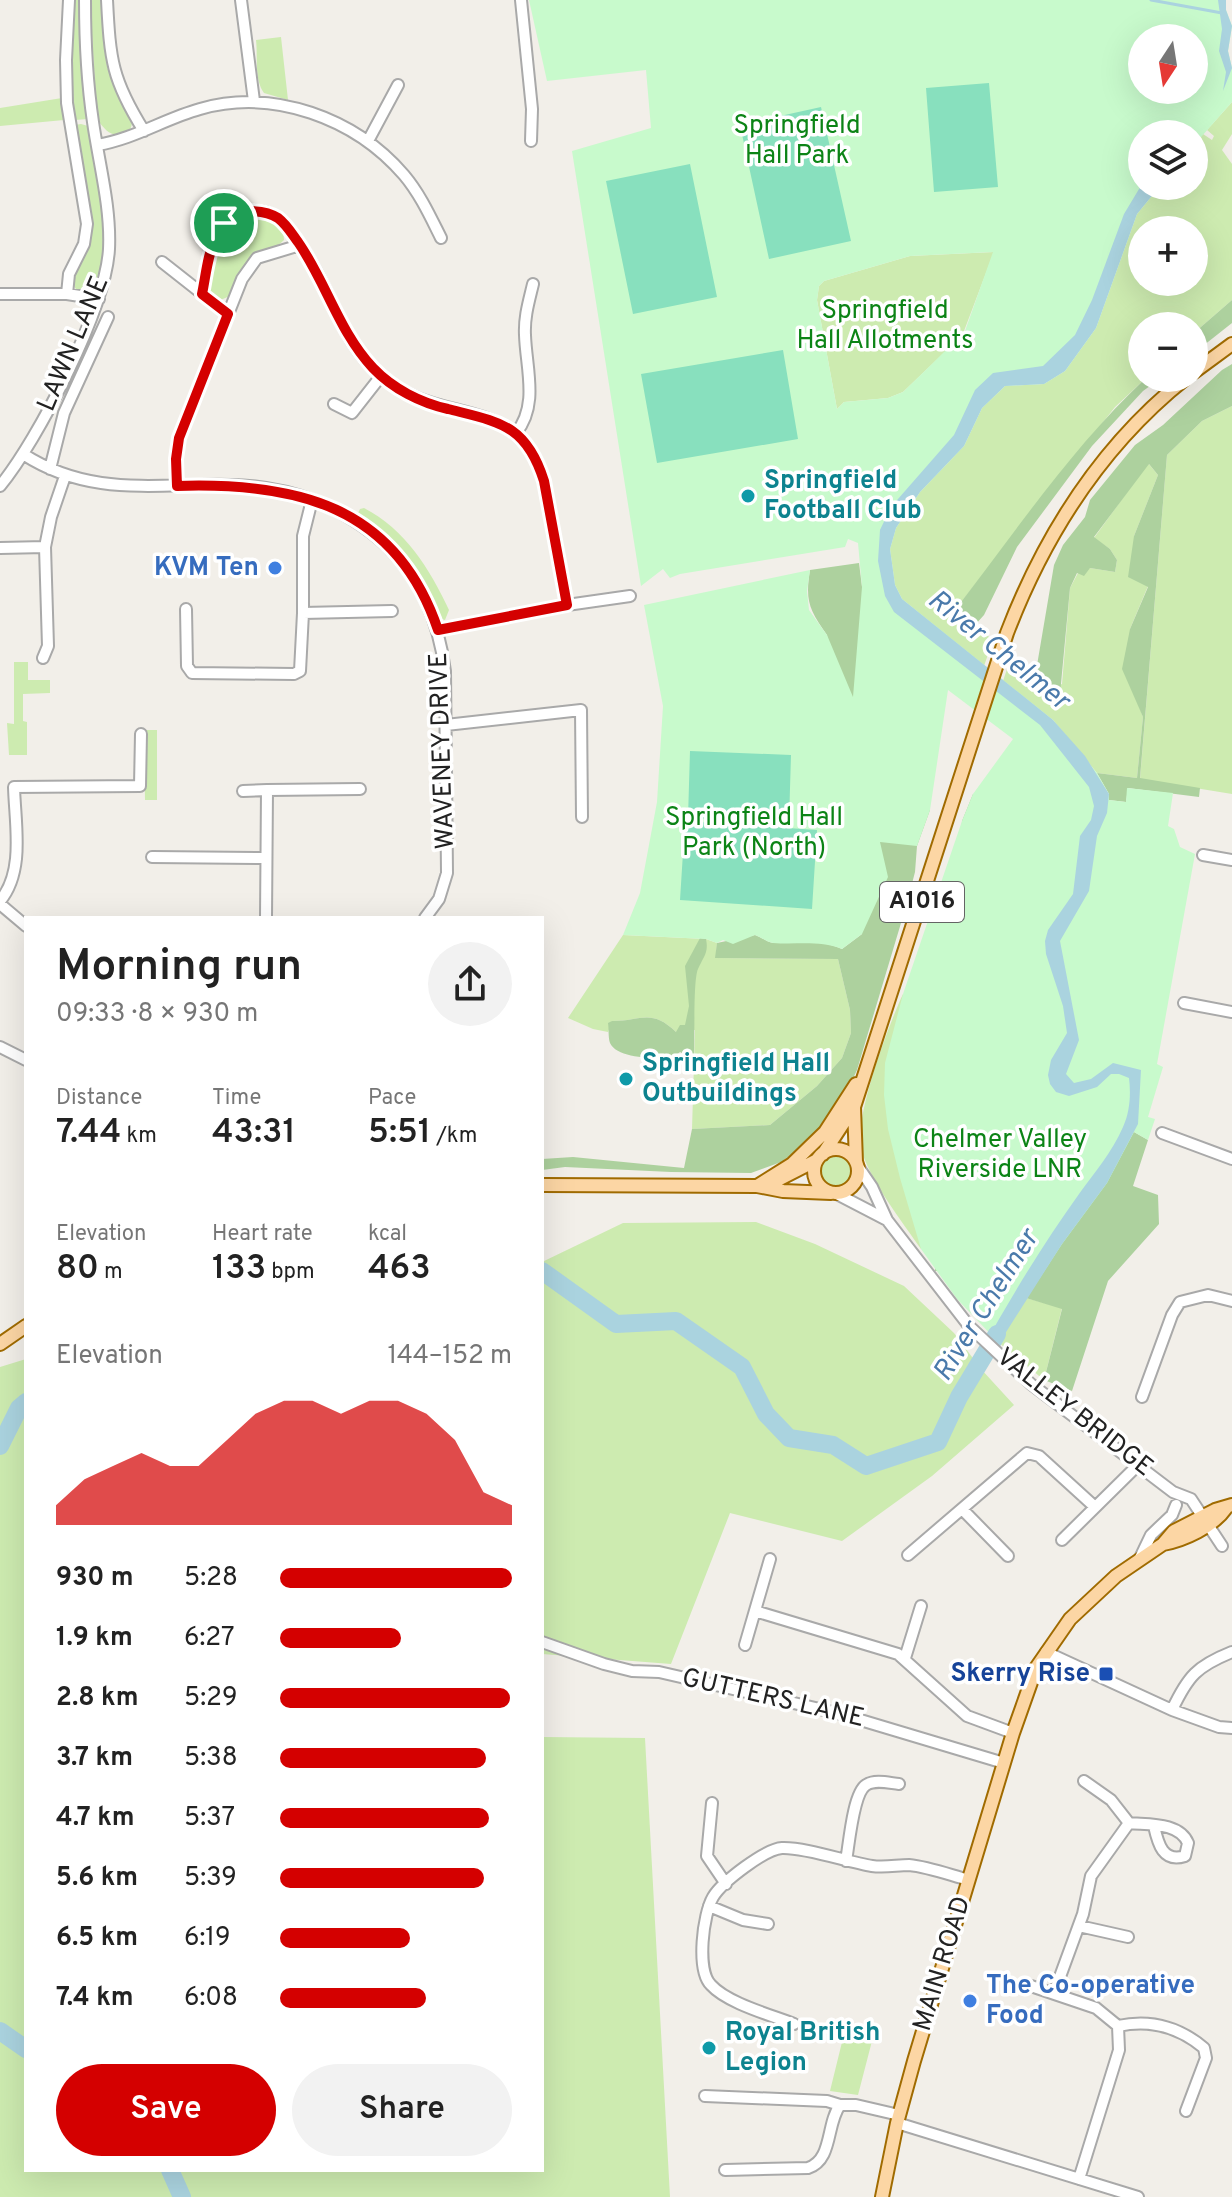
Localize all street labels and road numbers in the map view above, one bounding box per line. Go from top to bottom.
street label: LAWN LANE [31,271,117,417]
street label: WAVENEY DRIVE [423,652,463,850]
road number: A1016 [880,882,964,922]
street label: VALLEY BRIDGE [989,1341,1159,1485]
street label: GUTTERS LANE [679,1662,867,1736]
street label: MAIN ROAD [907,1893,979,2035]

